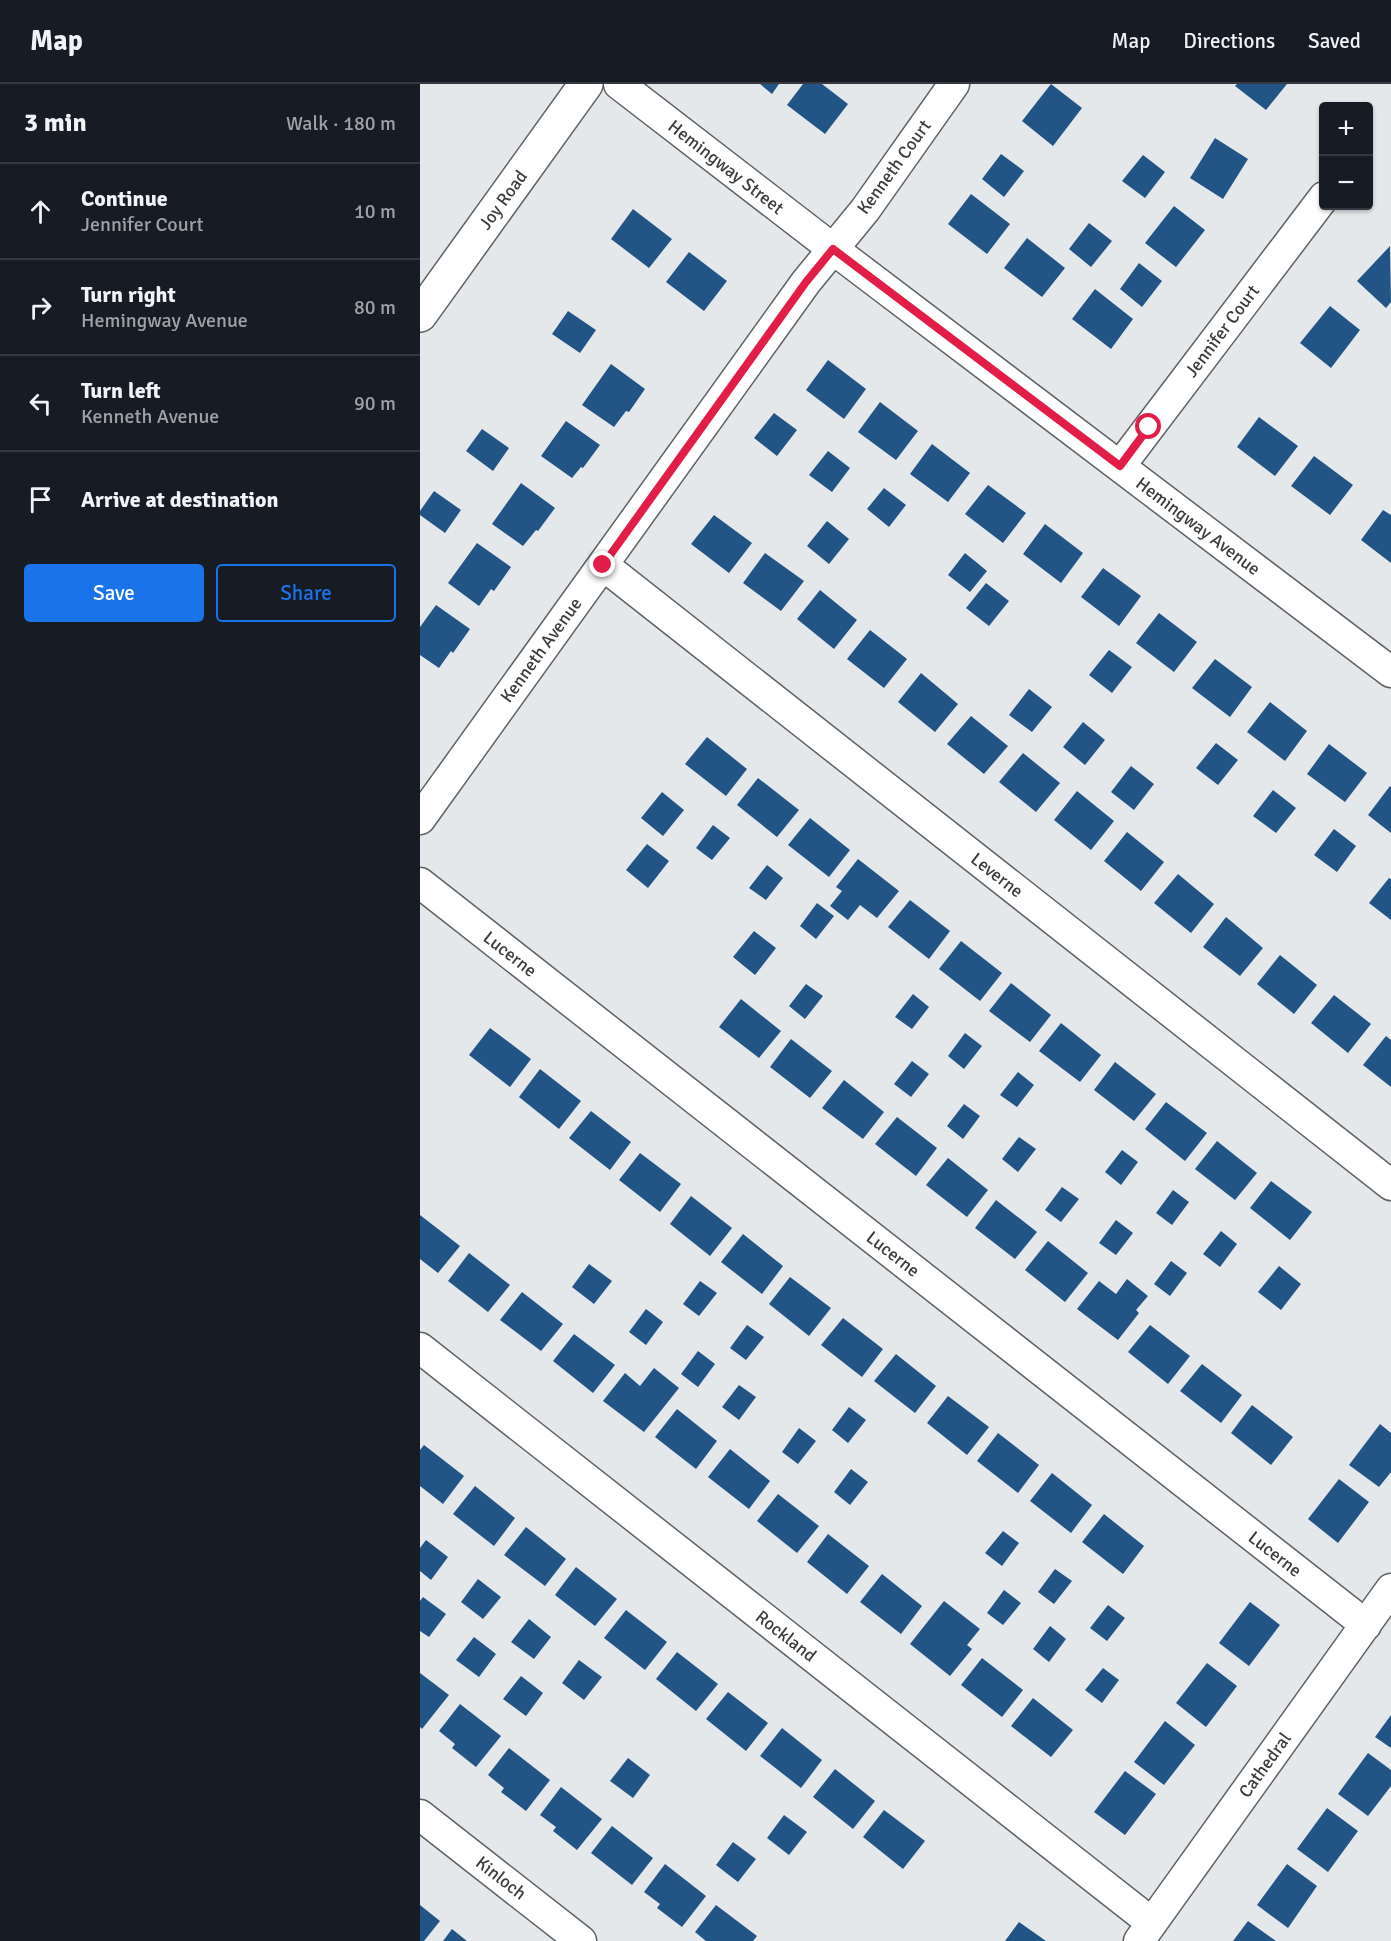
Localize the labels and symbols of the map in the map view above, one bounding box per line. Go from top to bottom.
street label: Hemingway Street [664,115,788,219]
street label: Kenneth Court [852,115,936,219]
street label: Joy Road [474,166,532,234]
street label: Jennifer Court [1180,280,1264,382]
route start [1135,413,1161,439]
street label: Hemingway Avenue [1131,472,1265,580]
route end [589,551,615,577]
street label: Kenneth Avenue [496,593,586,707]
street label: Leverne [967,848,1027,902]
street label: Lucerne [479,926,541,982]
street label: Lucerne [862,1226,924,1282]
street label: Lucerne [1244,1526,1306,1582]
street label: Rockland [751,1605,821,1667]
street label: Cathedral [1234,1728,1296,1802]
street label: Kinloch [471,1851,531,1905]

